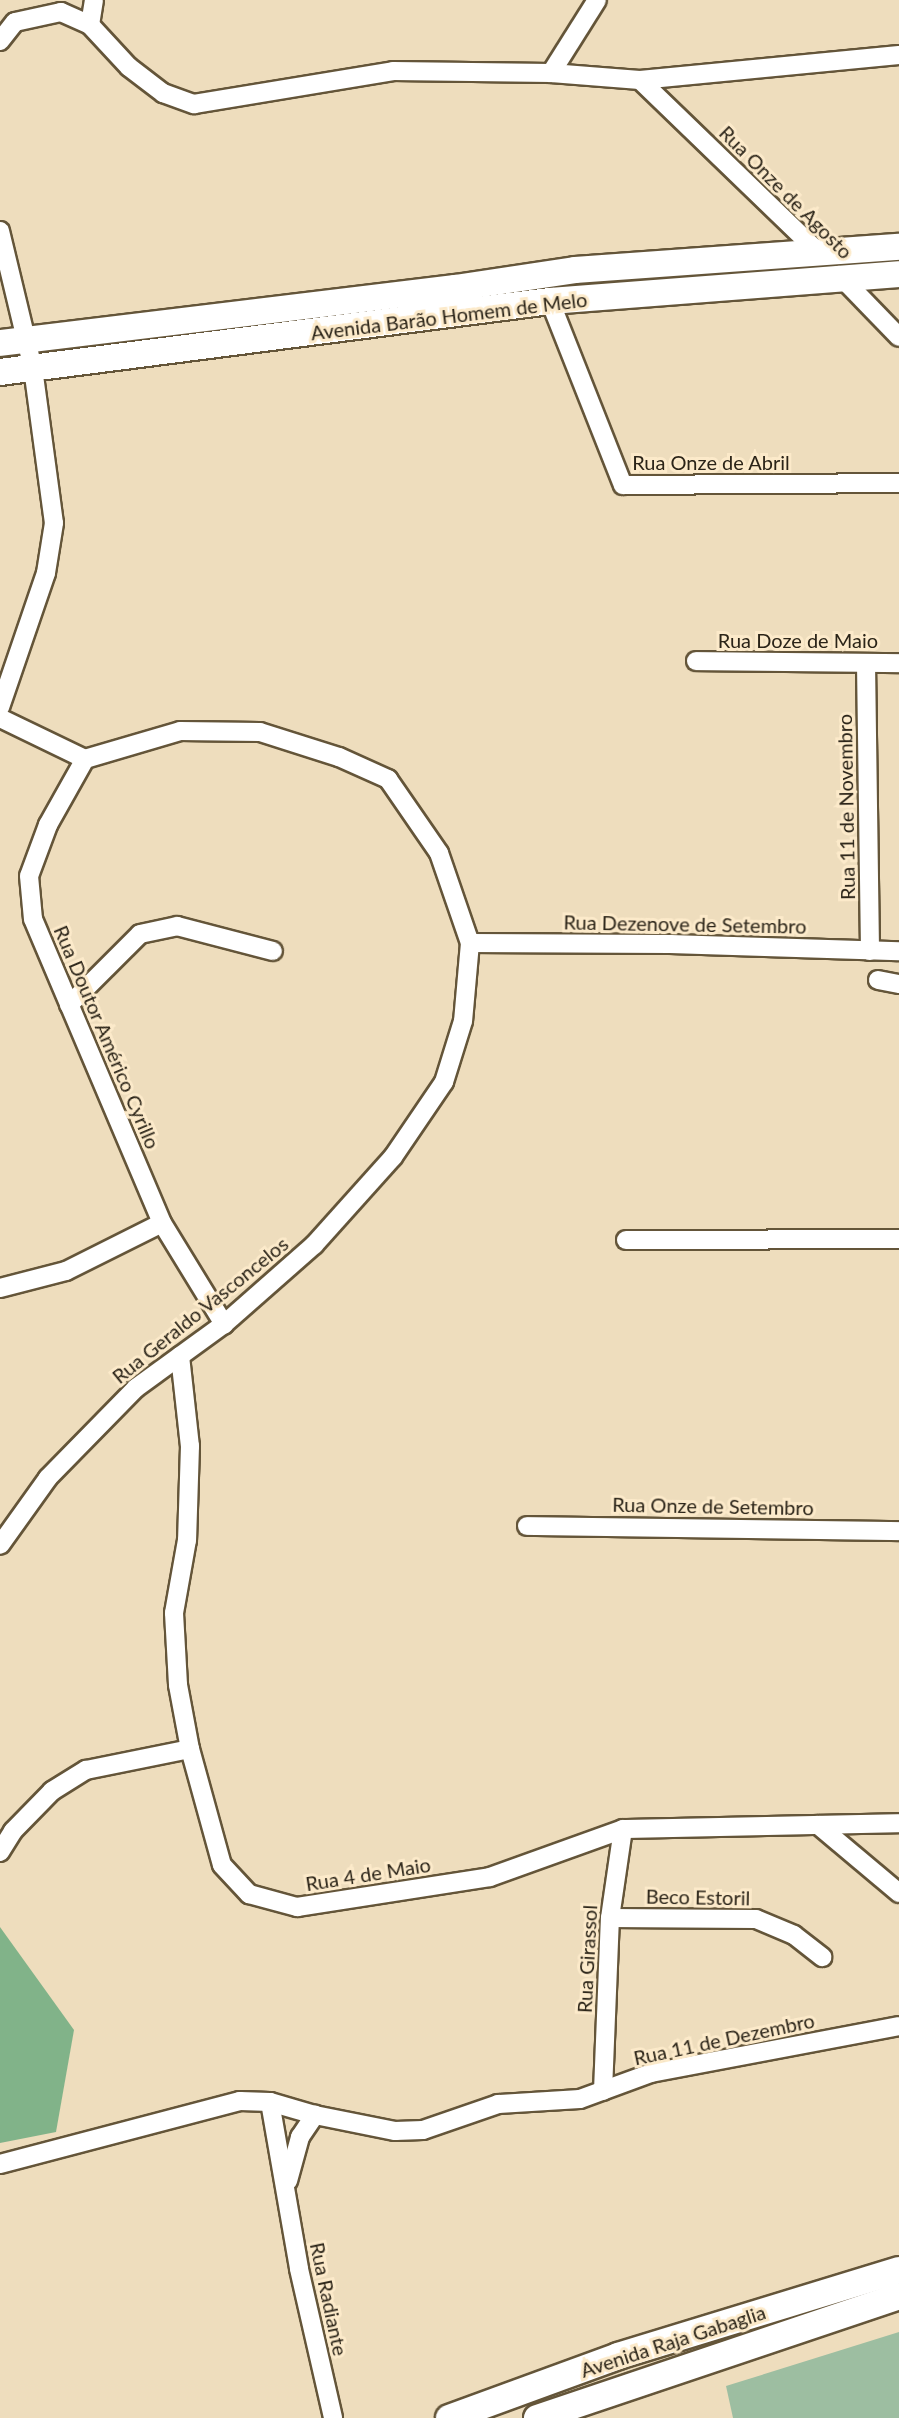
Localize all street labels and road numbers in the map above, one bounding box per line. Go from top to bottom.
street label: Rua Onze de Agosto [714,120,858,264]
street label: Avenida Barão Homem de Melo [309,287,589,345]
street label: Rua Onze de Abril [632,450,790,474]
street label: Rua Doze de Maio [718,628,878,652]
street label: Rua 11 de Novembro [832,714,860,900]
street label: Rua Dezenove de Setembro [563,910,807,938]
street label: Rua Doutor Américo Cyrillo [49,921,165,1153]
street label: Rua Geraldo Vasconcelos [107,1231,293,1389]
street label: Rua Onze de Setembro [612,1492,814,1520]
street label: Rua 4 de Maio [304,1852,432,1896]
street label: Beco Estoril [646,1884,750,1910]
street label: Rua Girassol [572,1904,602,2014]
street label: Rua 11 de Dezembro [631,2008,817,2070]
street label: Rua Radiante [305,2240,353,2358]
street label: Avenida Raja Gabaglia [577,2300,769,2382]

